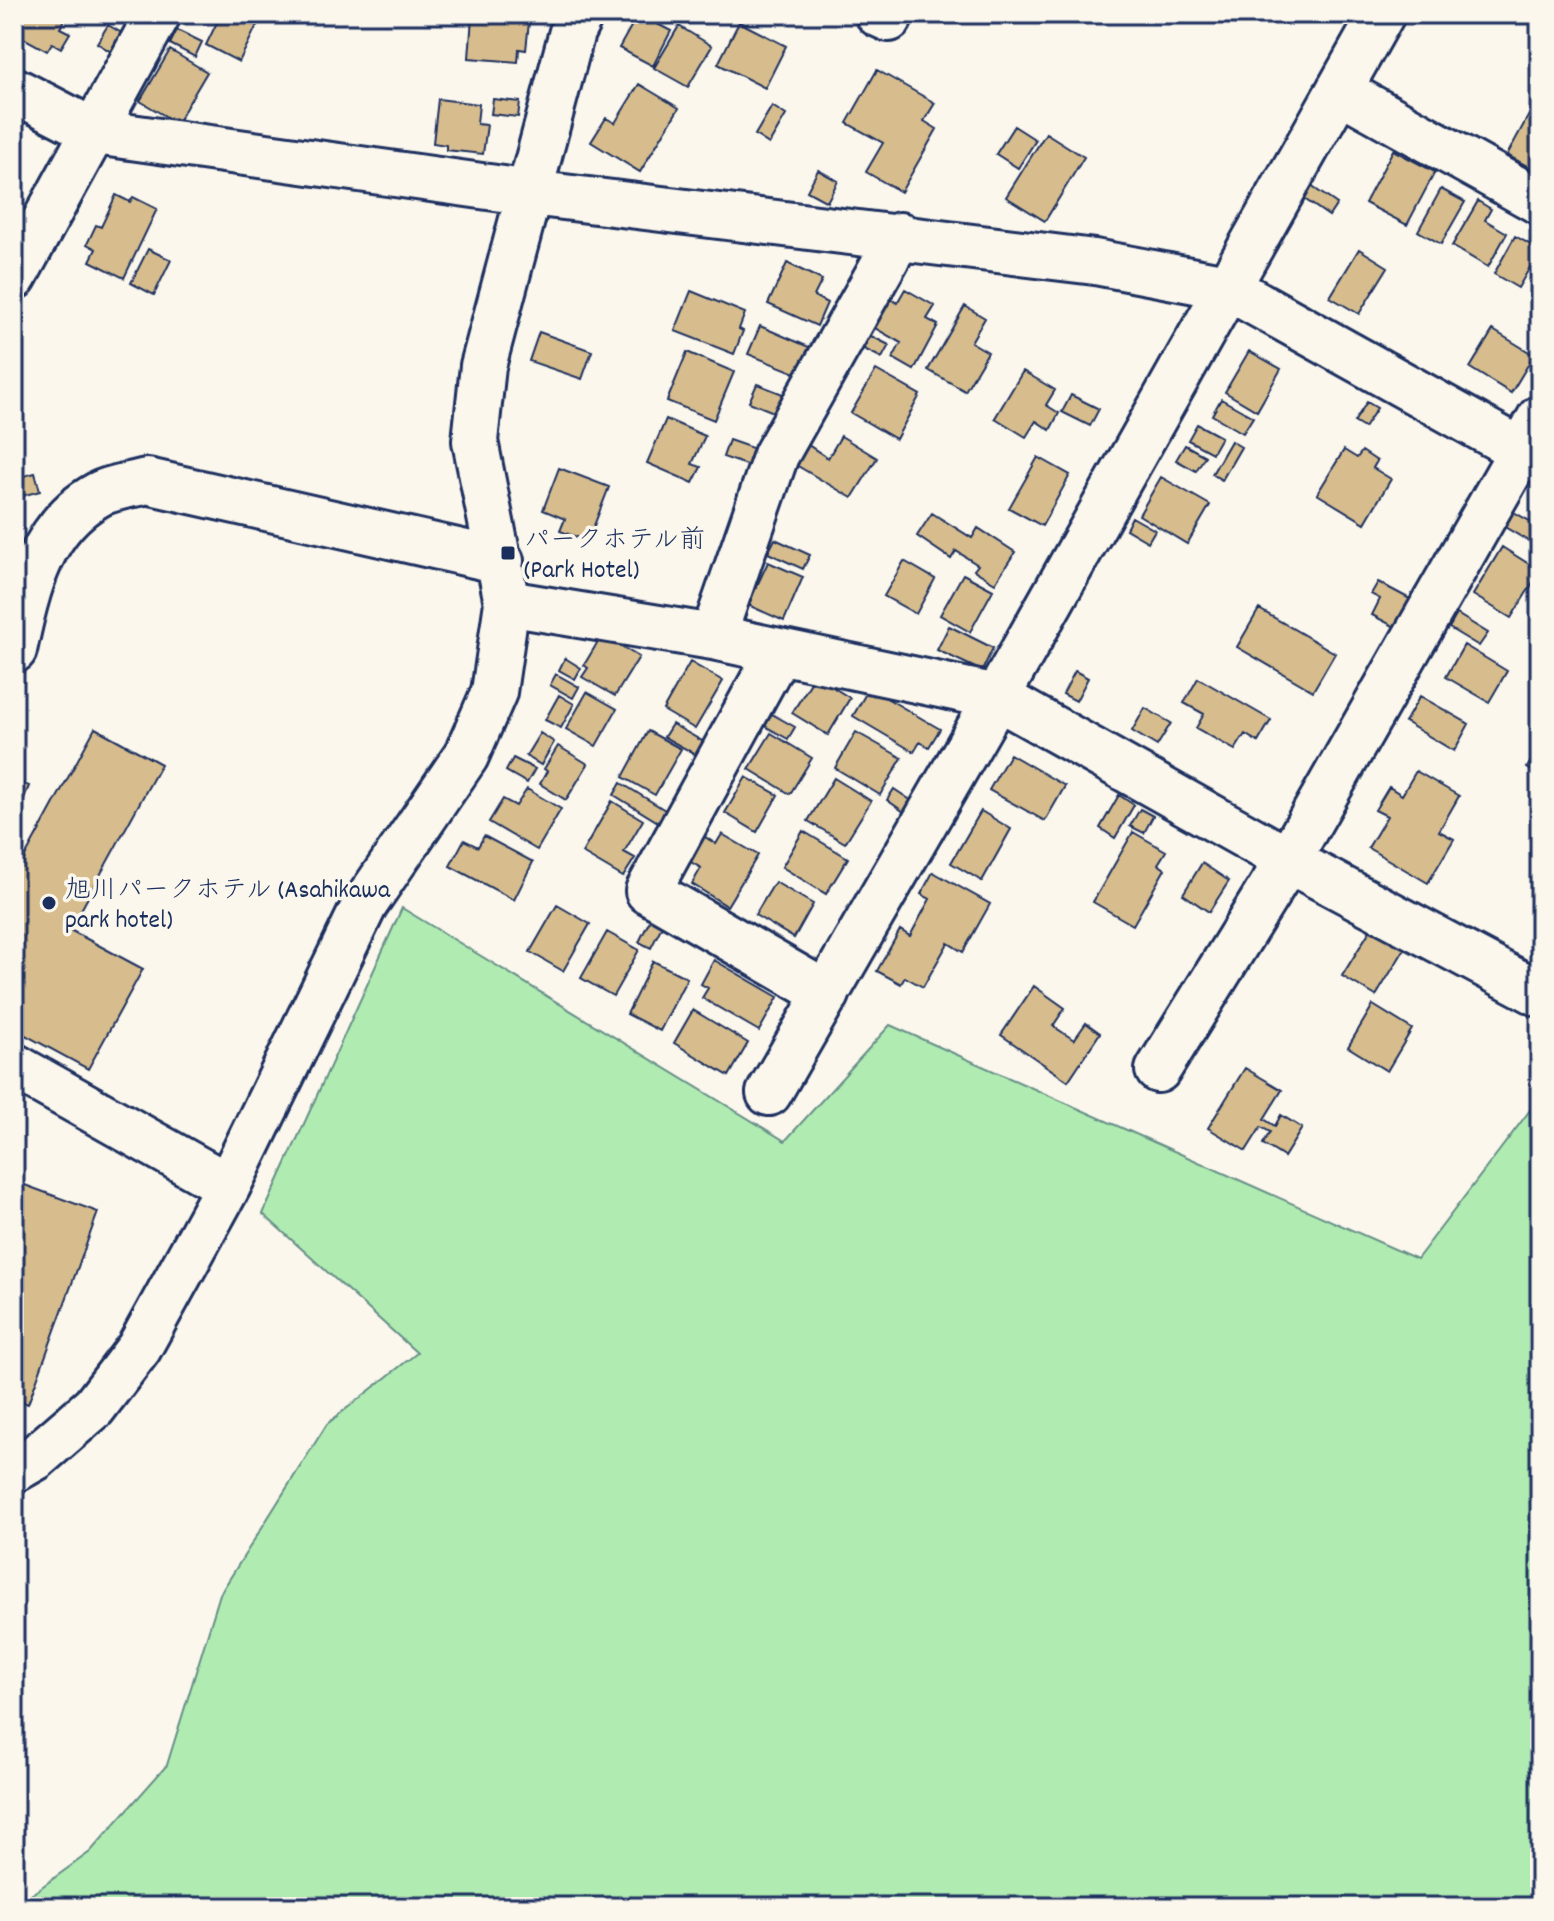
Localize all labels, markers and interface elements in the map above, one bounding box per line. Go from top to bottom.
place label: パークホテル前 (Park Hotel) [524,523,705,590]
marker: パークホテル前 (Park Hotel) [499,544,517,562]
place label: 旭川パークホテル (Asahikawa park hotel) [65,873,391,940]
marker: 旭川パークホテル (Asahikawa park hotel) [40,894,58,912]

